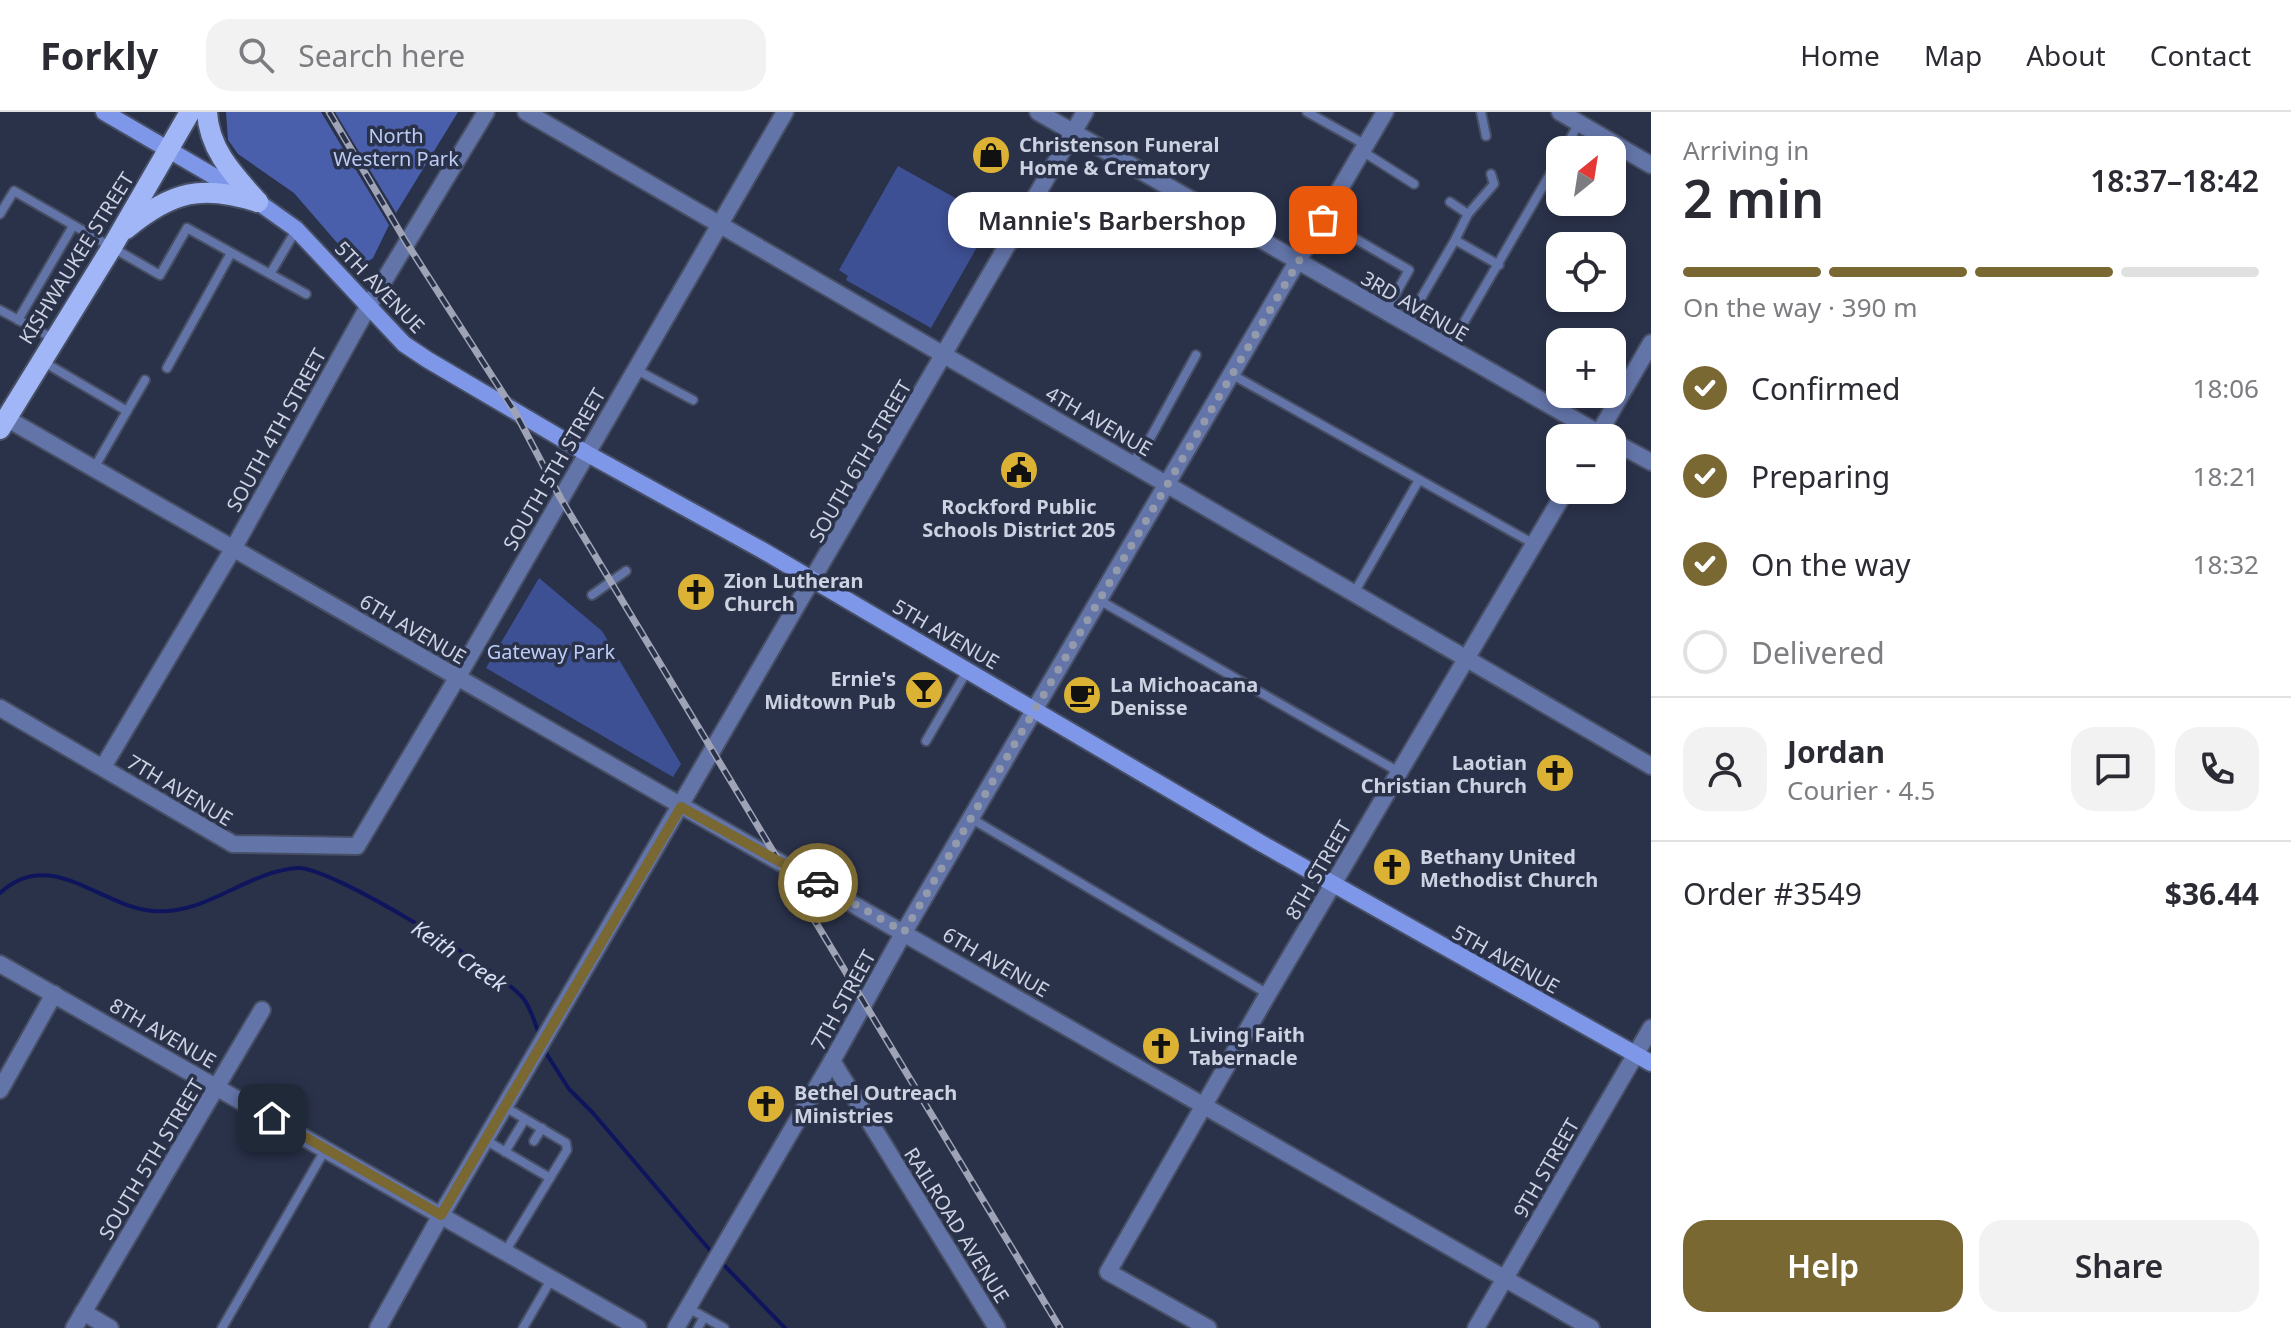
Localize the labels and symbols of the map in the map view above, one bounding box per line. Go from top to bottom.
park label: North Western Park [333,122,459,172]
place label: Christenson Funeral Home & Crematory [1019,131,1220,181]
shop icon: Christenson Funeral Home & Crematory [970,134,1012,176]
north arrow [1546,136,1626,216]
street label: KISHWAUKEE STREET [12,167,140,349]
pin [1289,186,1357,254]
callout: Mannie's Barbershop [947,192,1275,248]
street label: 5TH AVENUE [329,235,431,339]
street label: 3RD AVENUE [1356,264,1474,348]
street label: SOUTH 4TH STREET [220,343,332,517]
street label: SOUTH 6TH STREET [803,375,917,547]
street label: 4TH AVENUE [1041,380,1157,462]
street label: SOUTH 5TH STREET [497,383,611,555]
public building icon: Rockford Public Schools District 205 [998,449,1040,491]
place label: Rockford Public Schools District 205 [922,493,1116,543]
place label: Zion Lutheran Church [724,567,864,617]
church icon: Zion Lutheran Church [675,571,717,613]
street label: 6TH AVENUE [355,588,471,670]
street label: 5TH AVENUE [888,593,1004,675]
park label: Gateway Park [487,638,616,665]
place label: Ernie's Midtown Pub [764,665,896,715]
bar icon: Ernie's Midtown Pub [903,669,945,711]
place label: La Michoacana Denisse [1110,671,1258,721]
cafe icon: La Michoacana Denisse [1061,674,1103,716]
street label: 7TH AVENUE [122,748,238,832]
place label: Laotian Christian Church [1361,749,1527,799]
church icon: Laotian Christian Church [1534,752,1576,794]
street label: 8TH STREET [1279,815,1357,925]
courier [778,843,858,923]
place label: Bethany United Methodist Church [1420,843,1598,893]
church icon: Bethany United Methodist Church [1371,846,1413,888]
water label: Keith Creek [406,912,514,998]
street label: 5TH AVENUE [1448,918,1564,1000]
street label: 6TH AVENUE [938,921,1054,1003]
street label: 7TH STREET [804,945,882,1055]
street label: 8TH AVENUE [105,992,221,1074]
place label: Living Faith Tabernacle [1189,1021,1305,1071]
church icon: Living Faith Tabernacle [1140,1025,1182,1067]
street label: SOUTH 5TH STREET [92,1074,210,1244]
place label: Bethel Outreach Ministries [794,1079,957,1129]
church icon: Bethel Outreach Ministries [745,1083,787,1125]
pin [238,1084,306,1152]
street label: 9TH STREET [1507,1113,1585,1223]
street label: RAILROAD AVENUE [898,1142,1016,1308]

